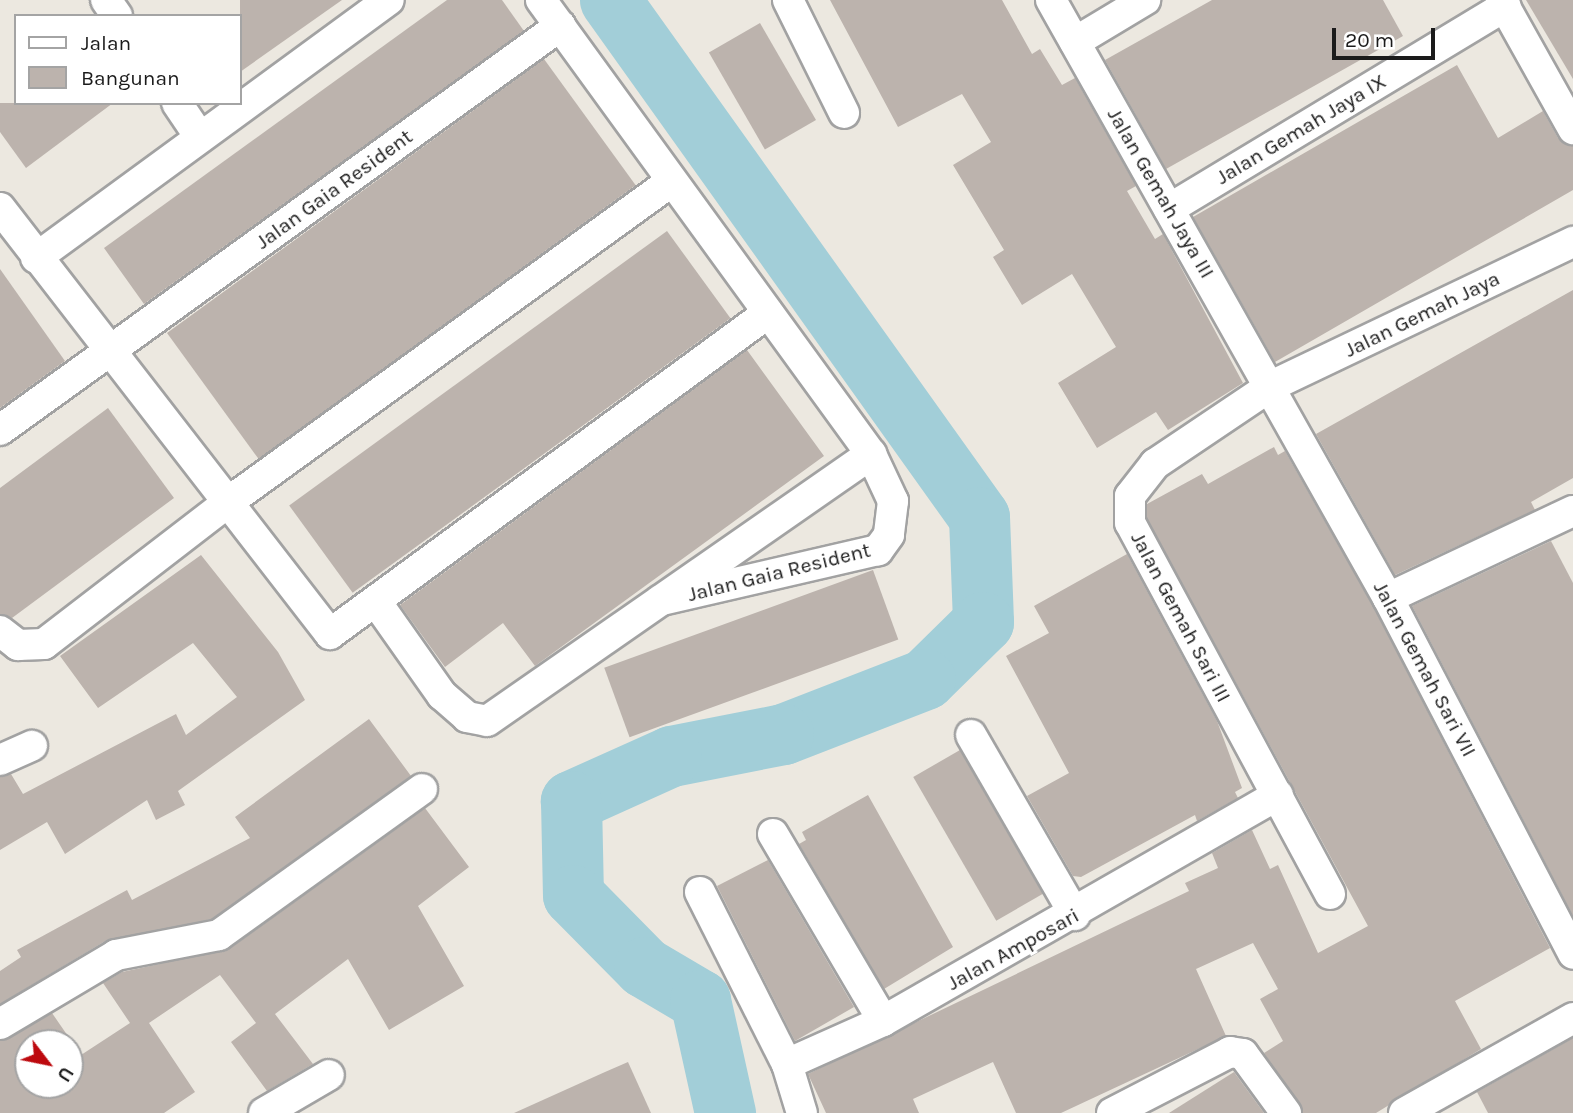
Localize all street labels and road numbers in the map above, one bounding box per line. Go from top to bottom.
street label: Jalan Gemah Jaya IX [1211,68,1391,190]
street label: Jalan Gemah Jaya III [1102,103,1220,283]
street label: Jalan Gaia Resident [251,124,417,254]
street label: Jalan Gemah Jaya [1340,265,1504,363]
street label: Jalan Gemah Sari III [1125,528,1237,706]
street label: Jalan Gaia Resident [685,537,873,607]
street label: Jalan Gemah Sari VII [1368,577,1482,761]
street label: Jalan Amposari [943,902,1083,996]

